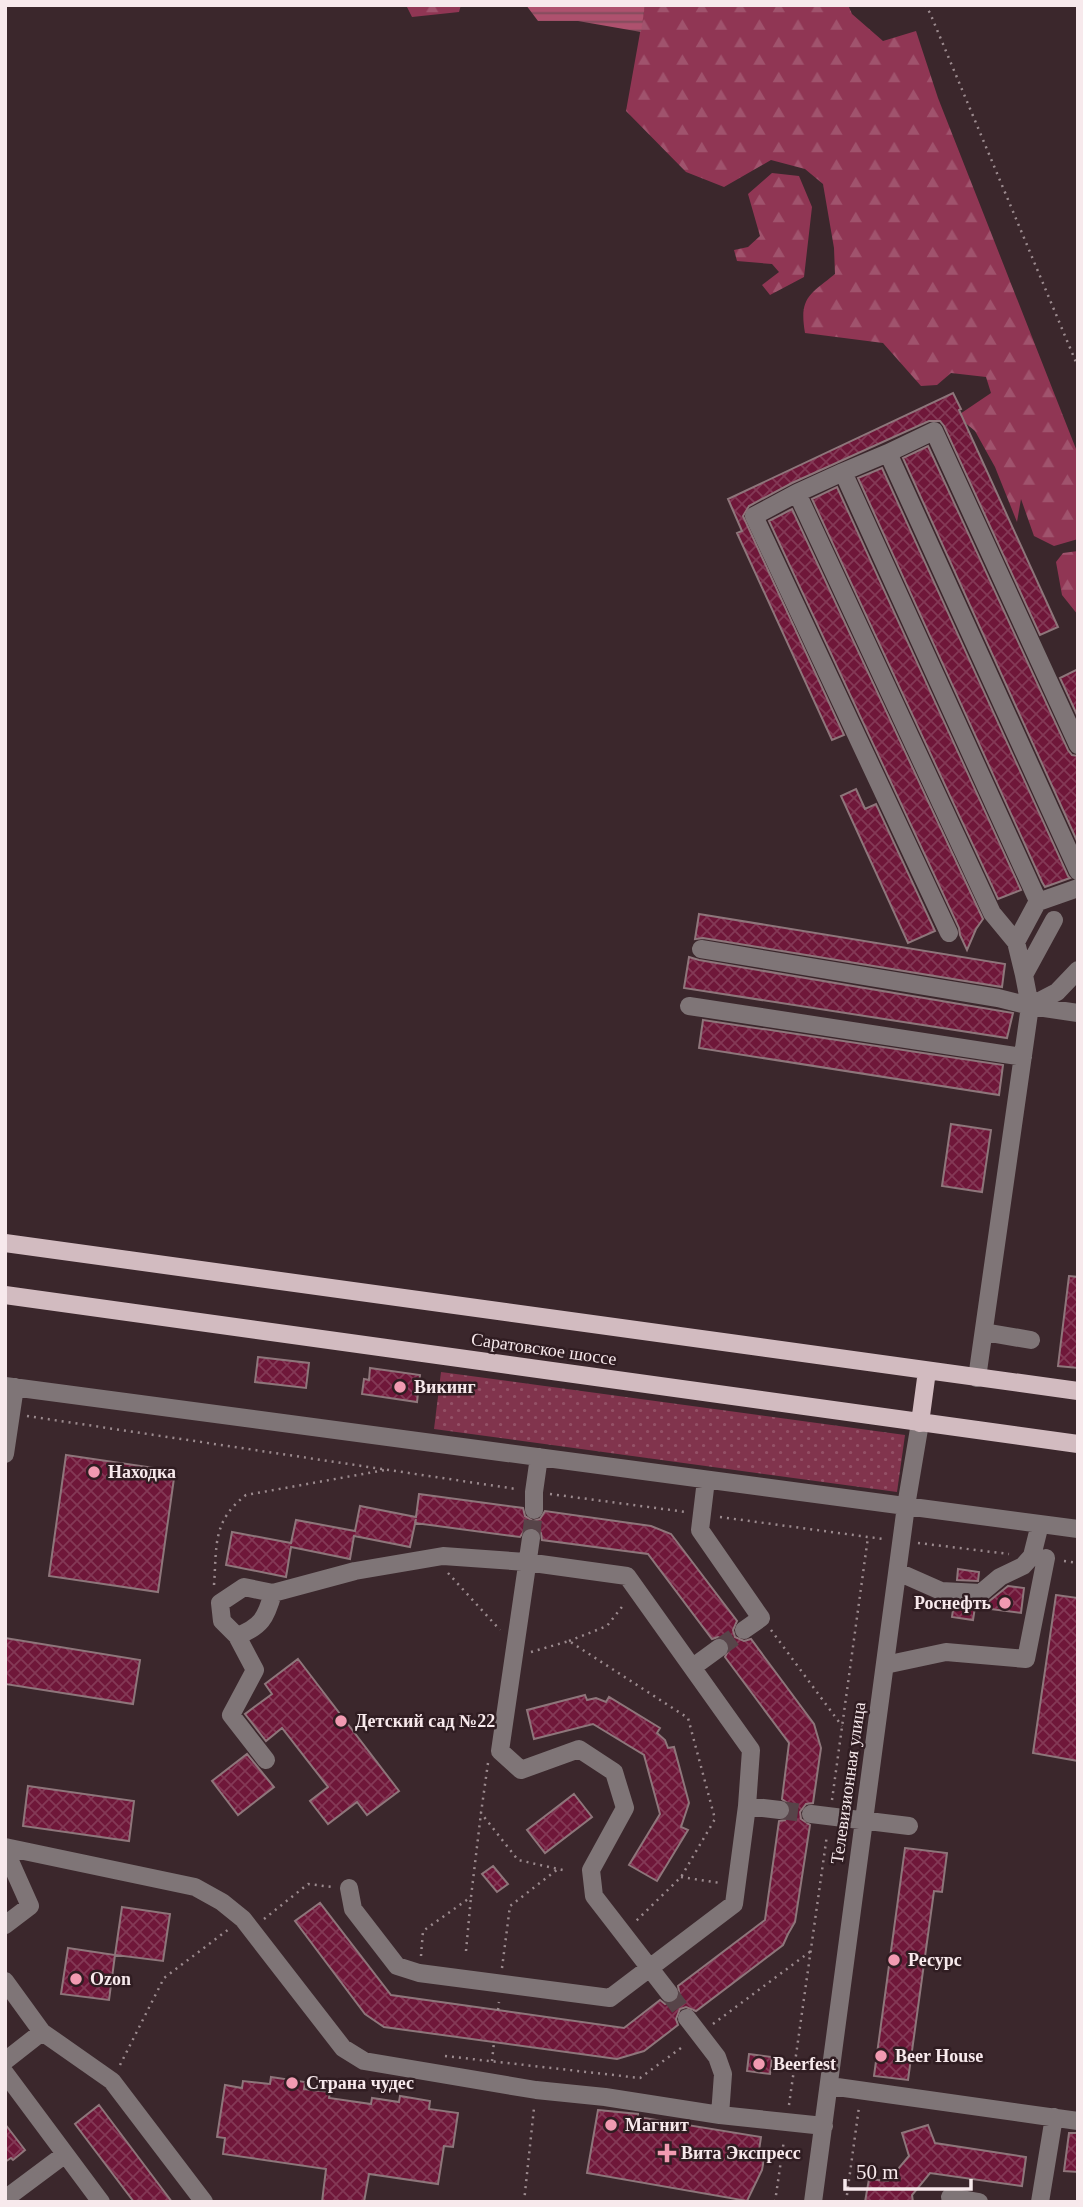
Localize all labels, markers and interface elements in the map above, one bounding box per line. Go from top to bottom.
street label: Саратовское шоссе [470,1329,618,1369]
place label: Викинг [414,1377,476,1397]
marker: Викинг [392,1379,408,1395]
place label: Находка [108,1462,176,1482]
marker: Находка [86,1464,102,1480]
place label: Роснефть [914,1593,991,1613]
marker: Роснефть [997,1595,1013,1611]
street label: Телевизионная улица [827,1701,869,1865]
place label: Детский сад №22 [355,1711,495,1731]
marker: Детский сад №22 [333,1713,349,1729]
place label: Ресурс [908,1950,962,1970]
marker: Ресурс [886,1952,902,1968]
place label: Ozon [90,1969,131,1989]
marker: Ozon [68,1971,84,1987]
place label: Beer House [895,2046,983,2066]
marker: Beer House [873,2048,889,2064]
place label: Beerfest [773,2054,836,2074]
marker: Beerfest [751,2056,767,2072]
place label: Страна чудес [306,2073,414,2093]
marker: Страна чудес [284,2075,300,2091]
place label: Магнит [625,2115,689,2135]
marker: Магнит [603,2117,619,2133]
place label: Вита Экспресс [681,2143,801,2163]
marker: Вита Экспресс [659,2145,675,2161]
scale bar [845,2148,971,2192]
text: 50 m [856,2160,899,2184]

